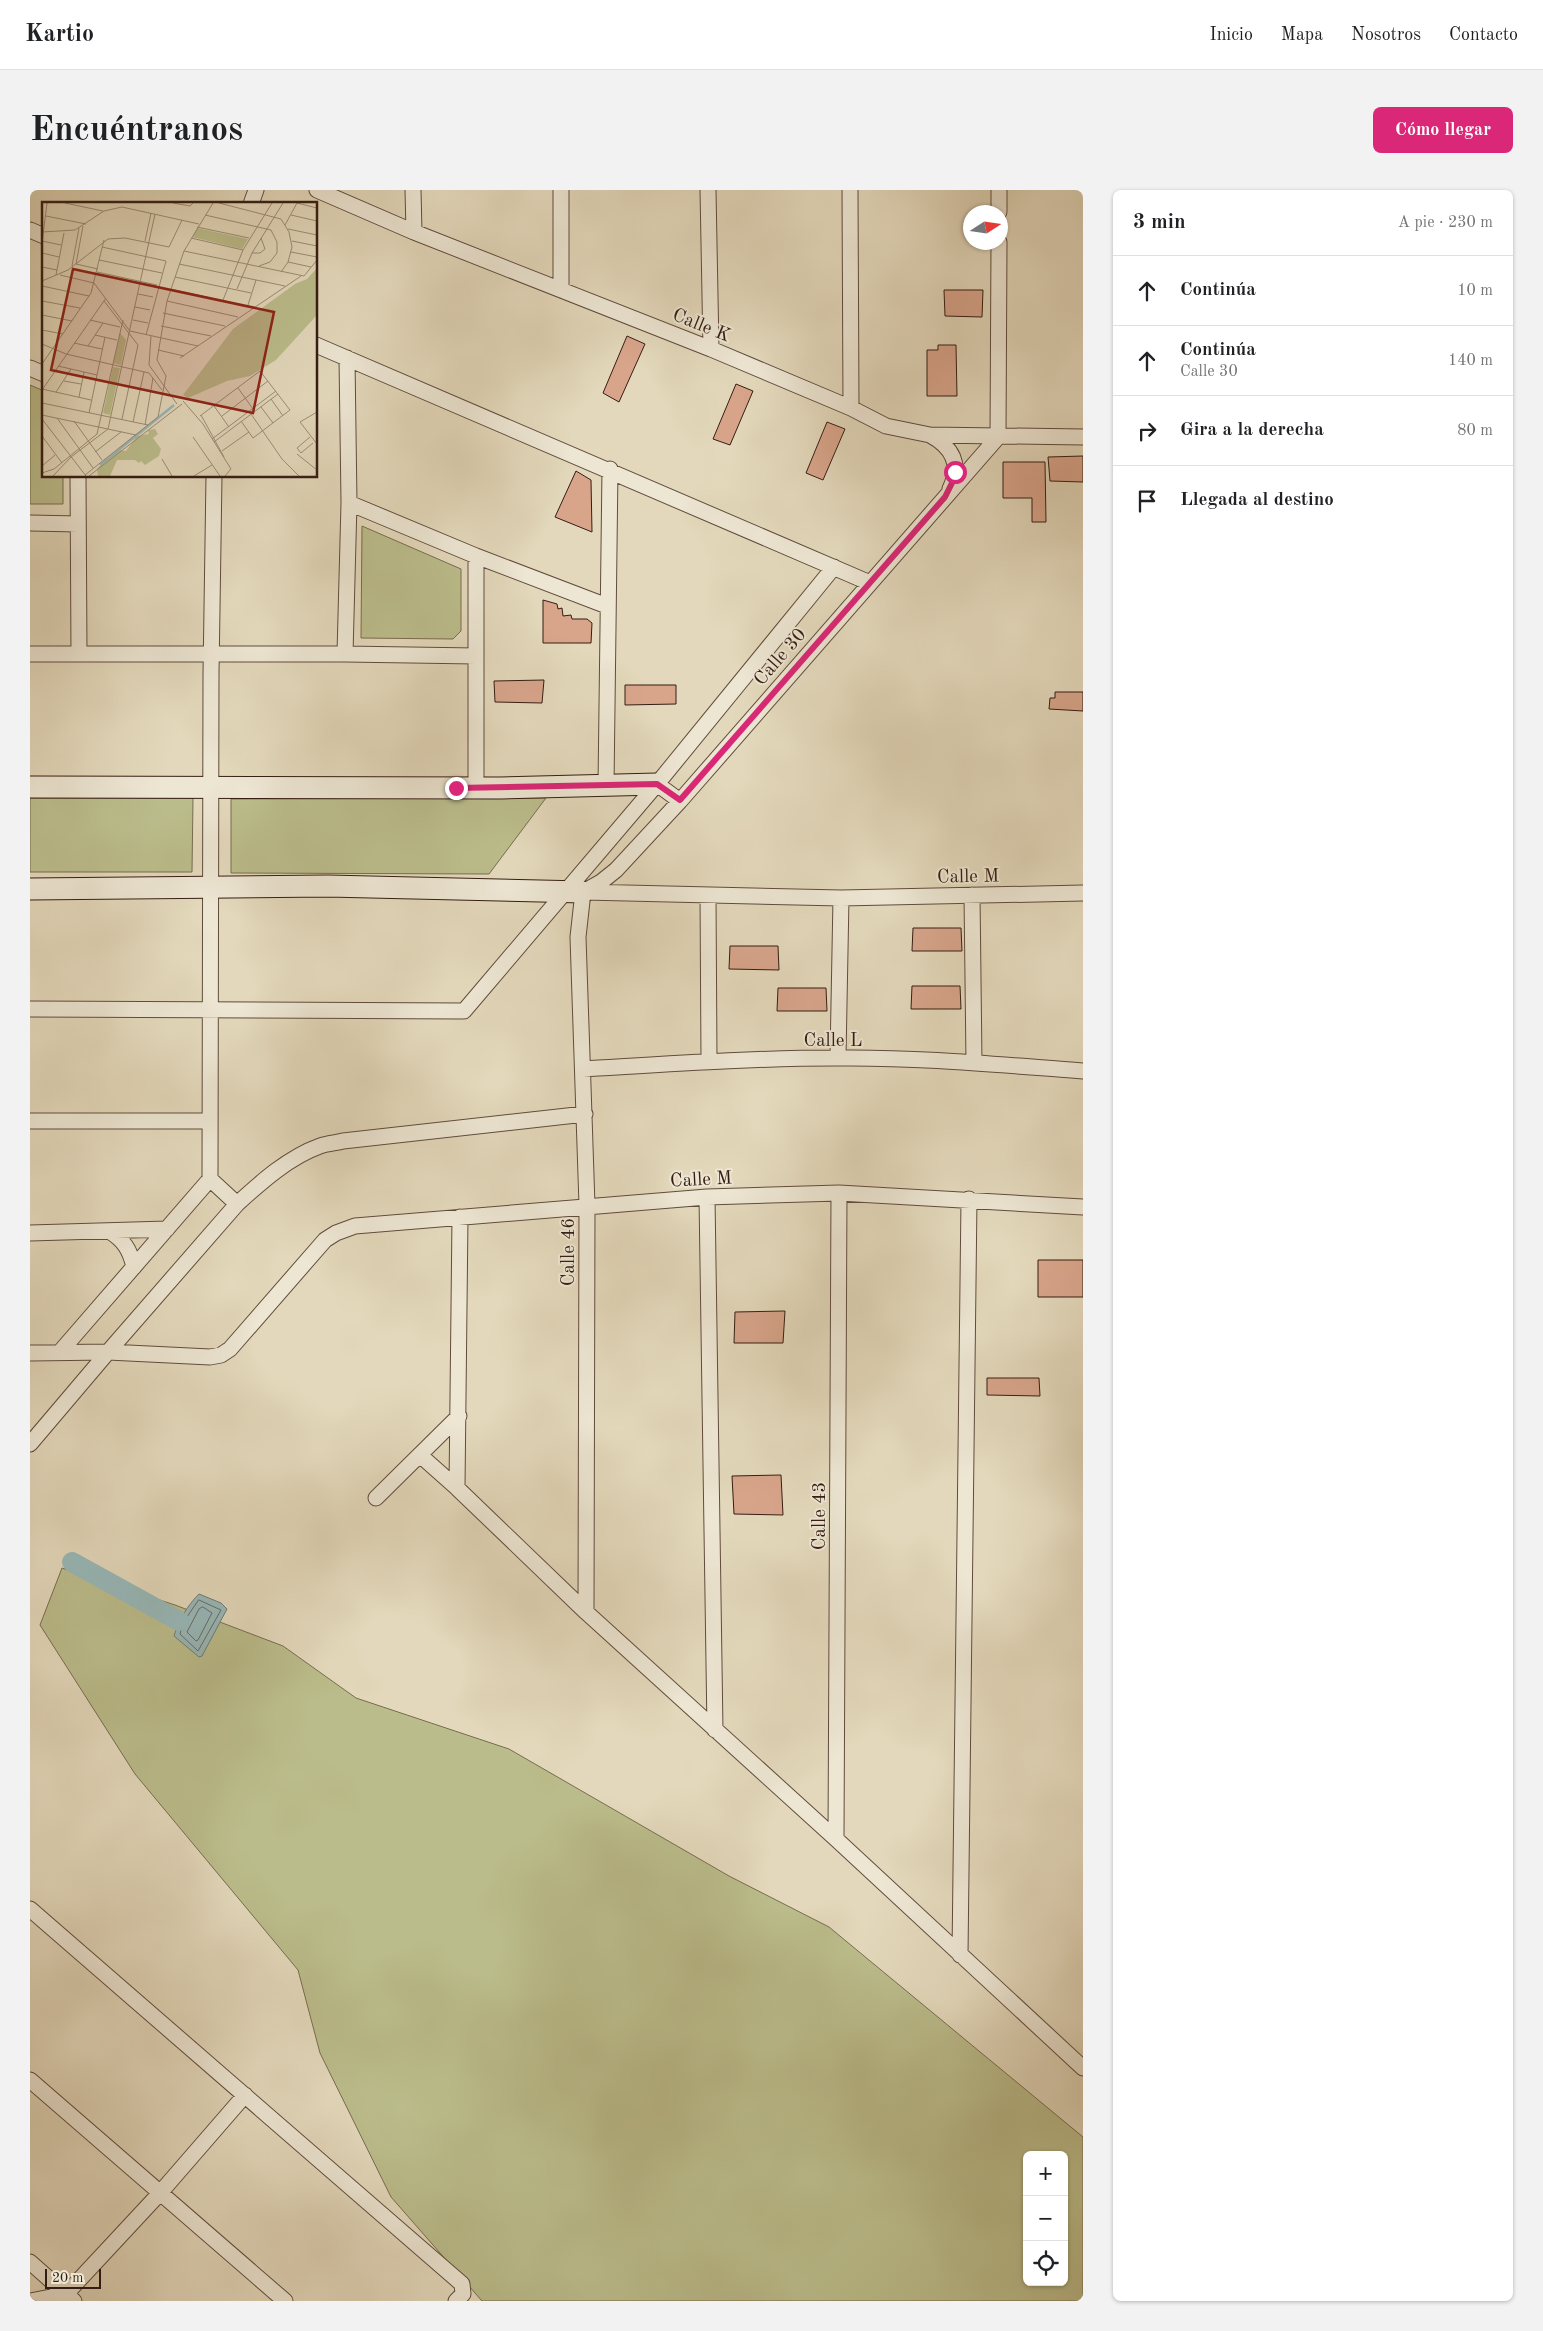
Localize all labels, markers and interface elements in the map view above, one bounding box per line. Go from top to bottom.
text: Kartio [25,23,94,47]
text: Inicio [1210,26,1253,44]
text: Mapa [1281,26,1323,44]
text: Nosotros [1351,26,1421,44]
text: Contacto [1449,26,1518,44]
button: Cómo llegar [1373,107,1513,153]
text: Encuéntranos [30,113,243,148]
inset map [42,202,318,478]
north arrow [963,205,1008,250]
text: 3 min [1133,212,1186,233]
text: A pie · 230 m [1398,215,1493,231]
icon: ahead [1133,277,1161,305]
text: Continúa [1180,281,1256,300]
text: 10 m [1457,283,1493,299]
street label: Calle K [669,306,733,347]
text: Continúa [1180,341,1256,360]
icon: ahead [1133,347,1161,375]
text: 140 m [1448,353,1493,369]
text: Calle 30 [1180,364,1238,380]
icon: right [1133,417,1161,445]
text: Gira a la derecha [1180,421,1324,440]
text: 80 m [1457,423,1493,439]
route start [944,461,967,484]
icon: arrive [1133,487,1161,515]
text: Llegada al destino [1180,491,1334,510]
street label: Calle 30 [751,626,811,690]
route end [445,777,468,800]
street label: Calle M [937,867,999,888]
street label: Calle L [803,1032,863,1051]
street label: Calle M [669,1169,733,1192]
street label: Calle 46 [560,1218,579,1286]
street label: Calle 43 [811,1482,830,1550]
map controls [1023,2151,1068,2286]
button: + [1023,2151,1068,2196]
button: − [1023,2196,1068,2241]
button: locate [1023,2241,1068,2286]
scale bar [45,2266,101,2289]
text: 20 m [52,2271,83,2285]

